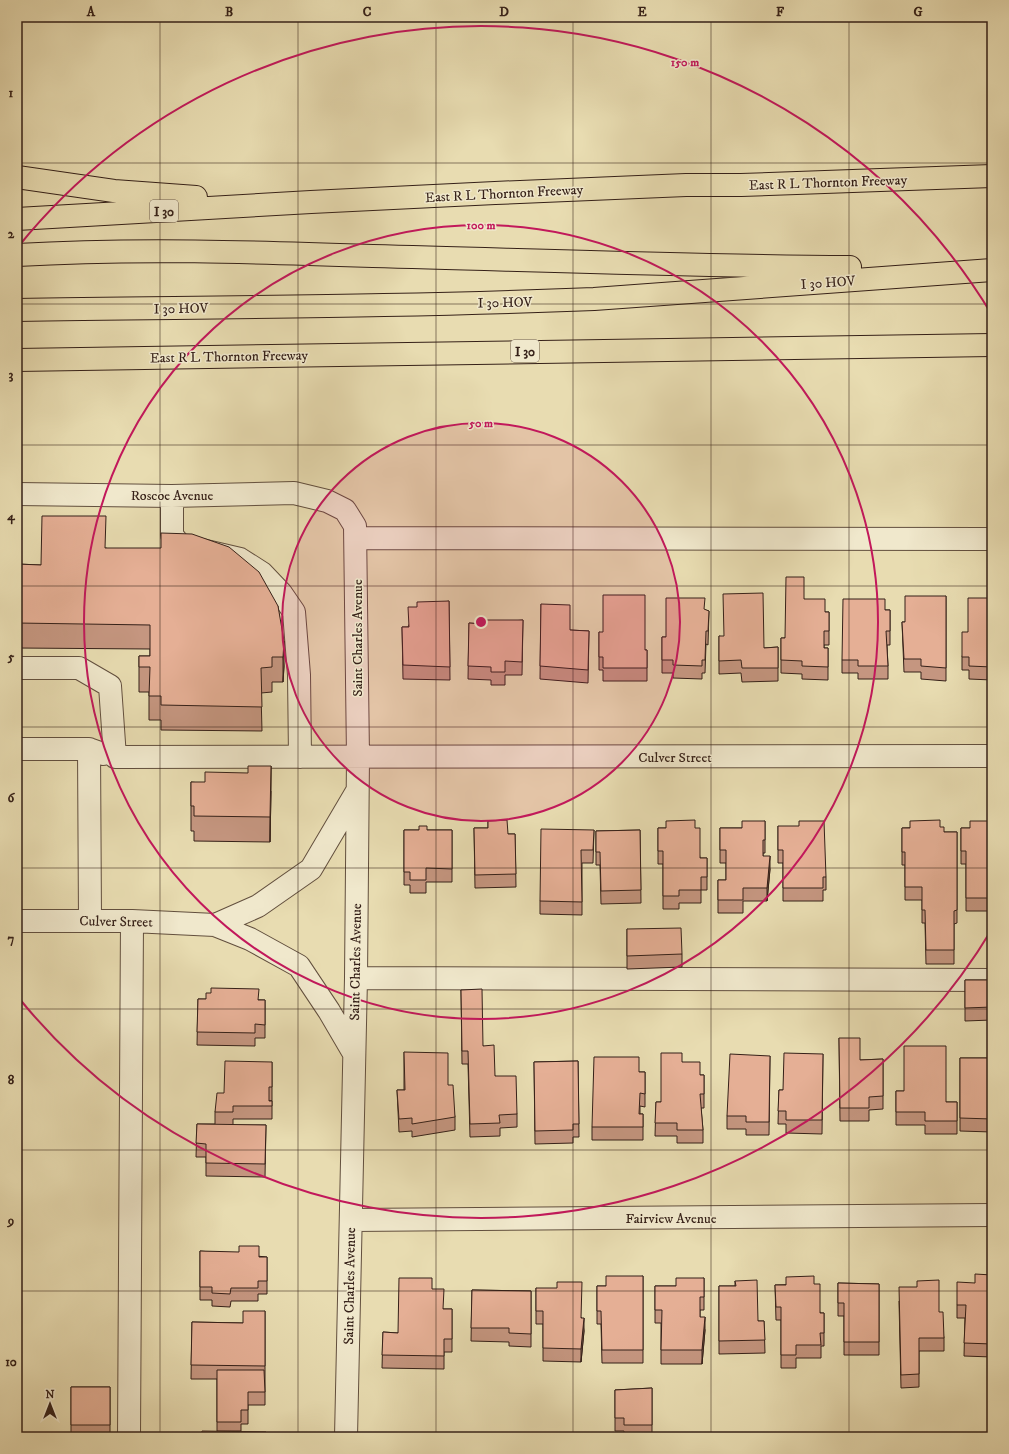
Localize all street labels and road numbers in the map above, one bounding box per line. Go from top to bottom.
street label: East R L Thornton Freeway [749,171,908,195]
street label: East R L Thornton Freeway [425,181,584,207]
road number: I 30 [150,200,178,222]
street label: I 30 HOV [800,272,857,294]
street label: I 30 HOV [477,294,534,312]
street label: I 30 HOV [153,300,210,318]
road number: I 30 [511,340,539,362]
street label: East R L Thornton Freeway [150,347,309,367]
street label: Roscoe Avenue [131,487,214,505]
street label: Saint Charles Avenue [349,579,367,697]
street label: Culver Street [638,749,712,767]
street label: Saint Charles Avenue [346,903,366,1021]
street label: Culver Street [79,912,153,932]
street label: Fairview Avenue [626,1210,717,1228]
street label: Saint Charles Avenue [340,1227,360,1345]

